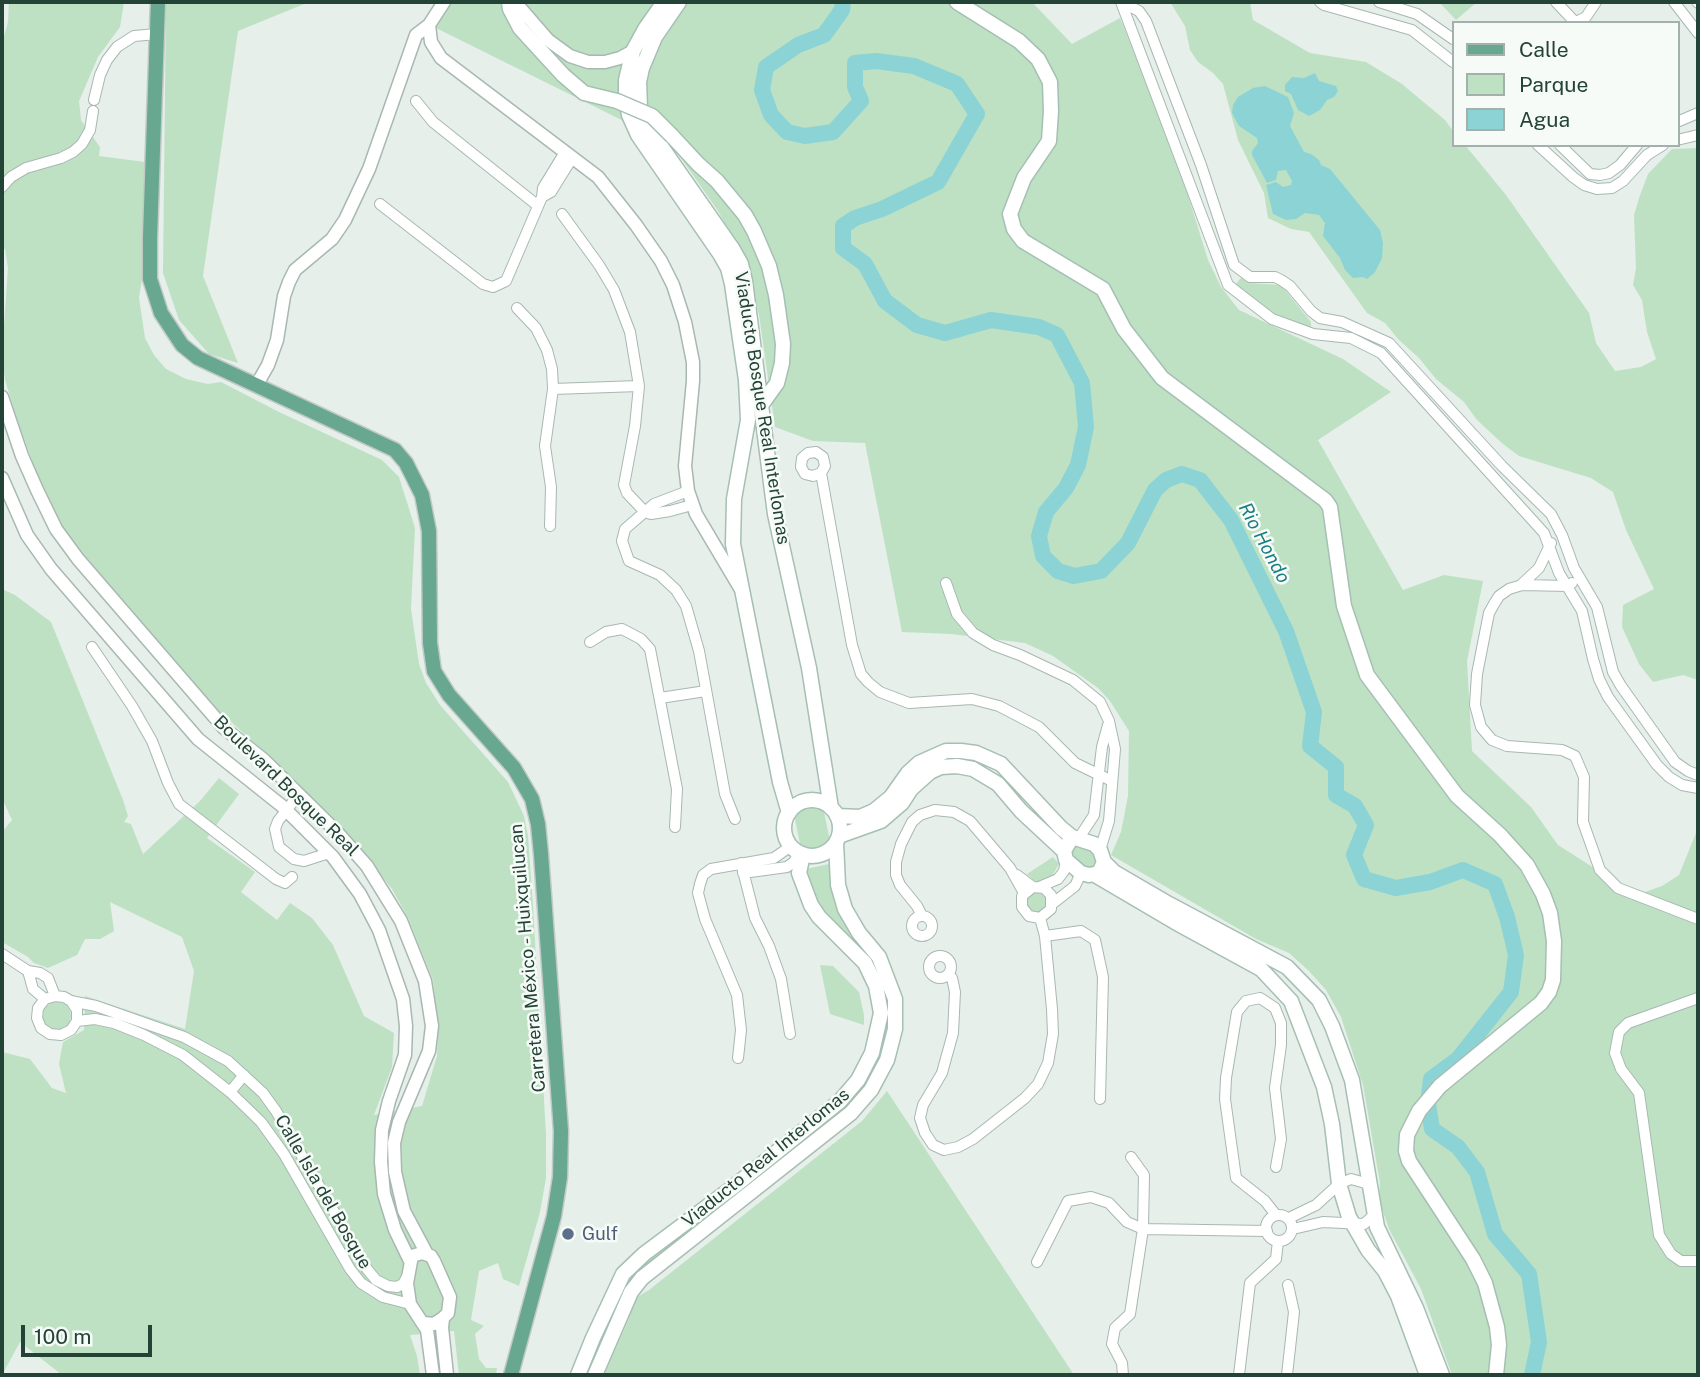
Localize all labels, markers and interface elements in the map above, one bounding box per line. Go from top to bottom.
legend [1452,21,1679,147]
text: Calle [1519,37,1569,62]
text: Parque [1519,72,1588,97]
text: Agua [1519,107,1570,132]
street label: Viaducto Bosque Real Interlomas [730,270,794,546]
water label: Rio Hondo [1233,499,1295,587]
street label: Boulevard Bosque Real [209,711,363,861]
street label: Carretera México - Huixquilucan [505,823,551,1093]
street label: Viaducto Real Interlomas [678,1084,854,1232]
street label: Calle Isla del Bosque [270,1111,376,1273]
place label: Gulf [582,1223,618,1245]
marker: Gulf [560,1226,576,1242]
scale bar [24,1310,156,1354]
text: 100 m [34,1324,91,1349]

